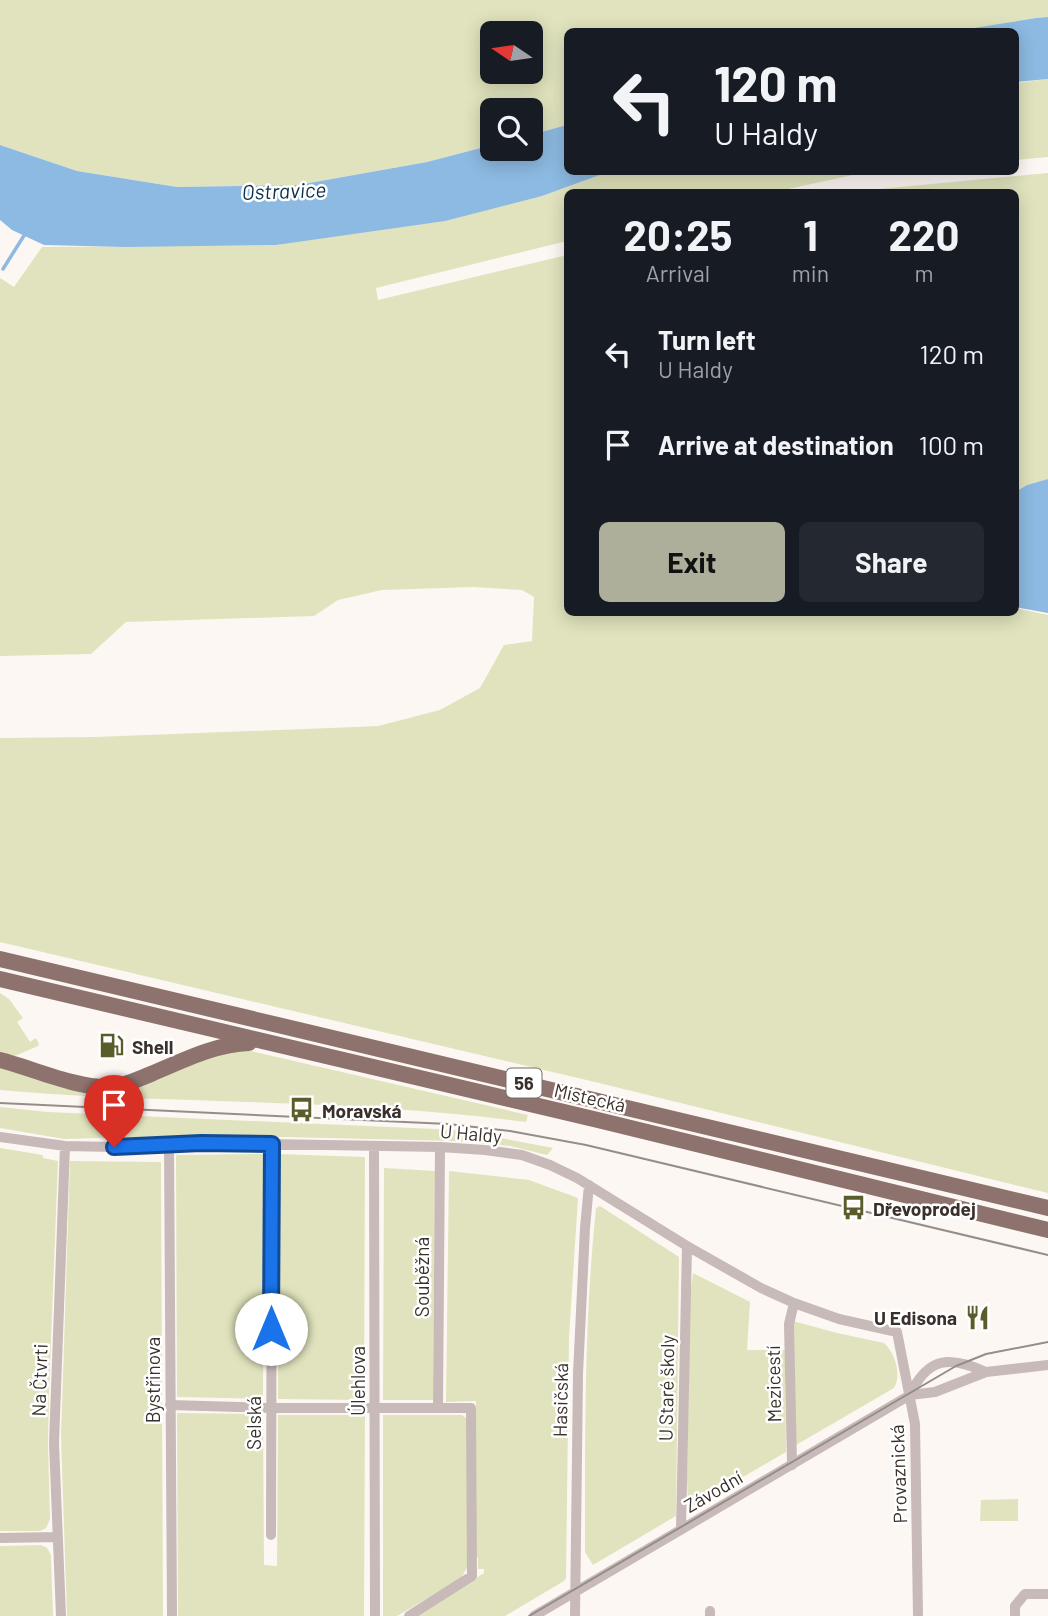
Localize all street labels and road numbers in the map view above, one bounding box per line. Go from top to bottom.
road number: 56 [506,1068,542,1098]
street label: Místecká [552,1078,628,1116]
street label: U Haldy [439,1119,503,1147]
street label: Souběžná [410,1237,433,1317]
street label: U Staré školy [654,1334,678,1441]
street label: Bystřinova [141,1337,164,1423]
street label: Na Čtvrti [26,1343,52,1417]
street label: Mezicestí [761,1345,785,1423]
street label: Úlehlova [346,1346,369,1416]
street label: Hasičská [548,1363,572,1437]
street label: Selská [242,1396,265,1450]
street label: Provaznická [885,1424,911,1524]
street label: Závodní [680,1465,746,1517]

